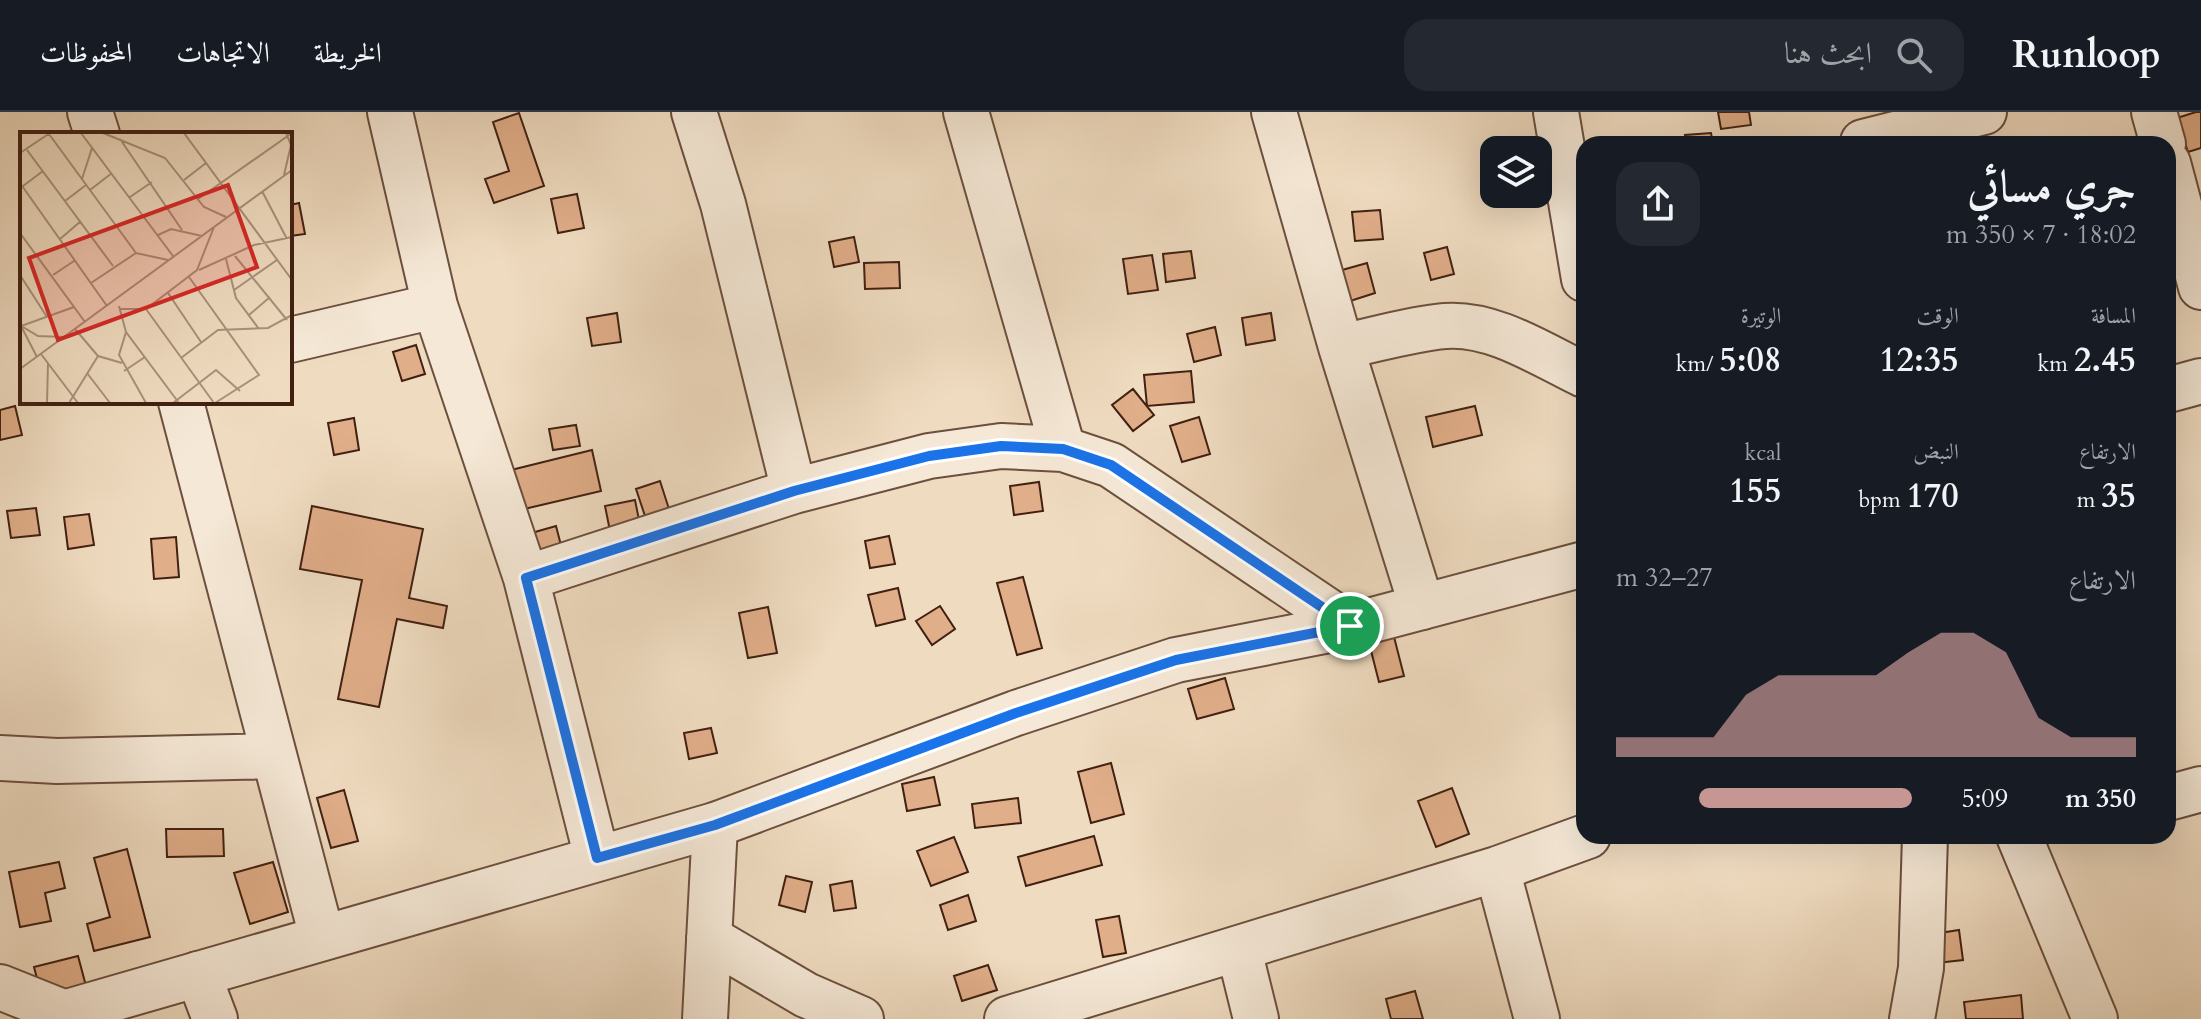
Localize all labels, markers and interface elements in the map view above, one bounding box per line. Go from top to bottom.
search box [1404,19,1964,91]
text: Runloop [2012,29,2161,81]
text: ابحث هنا [1784,33,1872,74]
icon: search [1892,33,1936,77]
text: المحفوظات [40,34,132,72]
text: الاتجاهات [176,34,270,72]
text: الخريطة [314,34,382,72]
inset map [20,132,292,404]
map controls [1480,136,1552,208]
button: layers [1480,136,1552,208]
text: جري مسائي [1967,157,2136,217]
button: share [1616,162,1700,246]
text: 18:02 · 7 × 350 m [1946,217,2136,252]
text: الوتيرة [1741,301,1781,331]
text: الوقت [1917,301,1959,331]
text: المسافة [2091,301,2136,331]
text: 5:08 [1719,337,1781,383]
text: 12:35 [1879,337,1959,383]
text: 2.45 [2074,337,2136,383]
text: /km [1676,349,1719,379]
text: km [2038,349,2074,379]
text: النبض [1913,437,1959,467]
text: الارتفاع [2079,437,2136,467]
text: kcal [1744,438,1781,468]
text: 155 [1729,468,1781,514]
text: 170 [1906,473,1959,519]
text: 35 [2101,473,2136,519]
text: bpm [1858,485,1906,515]
text: m [2077,485,2101,515]
text: 27–32 m [1616,560,1713,595]
text: الارتفاع [2069,563,2136,598]
pin [1316,592,1384,660]
icon: arrive [1328,604,1372,648]
text: 5:09 [1961,781,2008,816]
text: 350 m [2065,781,2136,816]

